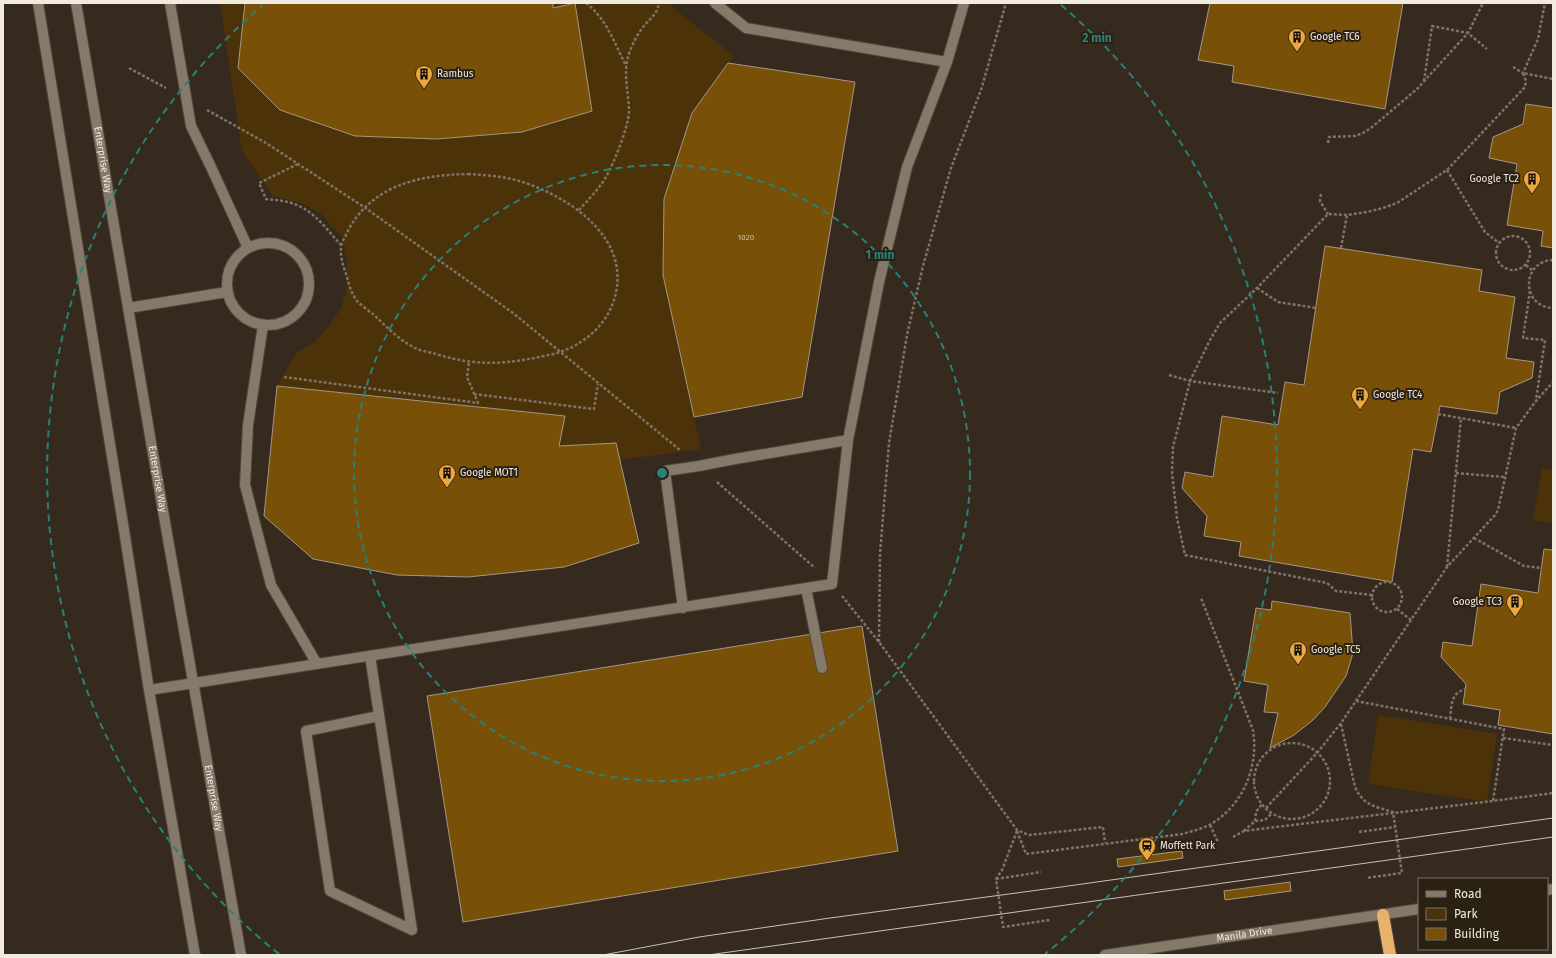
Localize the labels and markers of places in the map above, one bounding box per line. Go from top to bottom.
building icon: Google TC6 [1287,27,1307,52]
place label: Google TC6 [1310,31,1360,43]
building icon: Rambus [414,64,434,89]
place label: Rambus [437,68,474,80]
building icon: Google TC2 [1522,169,1542,194]
place label: Google TC2 [1469,173,1519,185]
building icon: Google TC4 [1350,385,1370,410]
place label: Google TC4 [1373,389,1423,401]
building icon: Google MOT1 [437,463,457,488]
centre of rings [655,466,669,480]
place label: Google MOT1 [460,467,518,479]
building icon: Google TC3 [1505,592,1525,617]
place label: Google TC3 [1452,596,1502,608]
building icon: Google TC5 [1288,640,1308,665]
place label: Google TC5 [1311,644,1361,656]
station icon: Moffett Park [1137,836,1157,861]
place label: Moffett Park [1160,840,1216,852]

